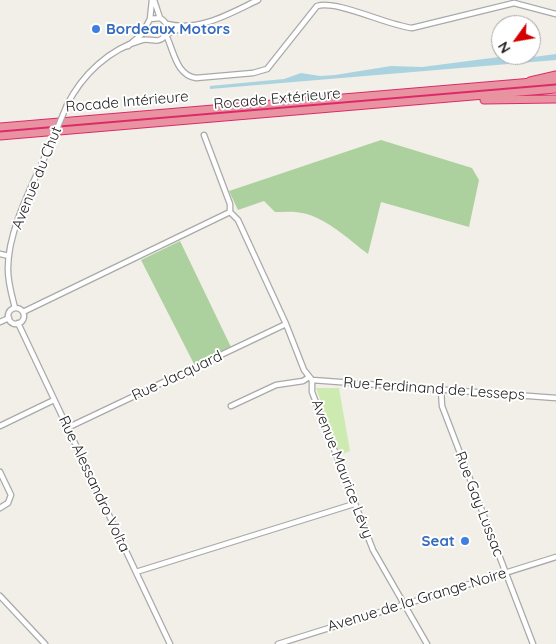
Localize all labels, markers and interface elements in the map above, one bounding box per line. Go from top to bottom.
north arrow [491,15,541,65]
place label: Bordeaux Motors [106,20,230,38]
marker: Bordeaux Motors [90,23,102,35]
text: N [494,38,514,57]
street label: Rocade Extérieure [213,84,341,114]
street label: Rocade Intérieure [65,88,189,116]
street label: Avenue du Chut [8,124,66,232]
street label: Rue Jacquard [129,347,225,405]
street label: Rue Ferdinand de Lesseps [343,374,525,404]
street label: Avenue Maurice Lévy [307,397,377,541]
street label: Rue Alessandro Volta [54,413,134,555]
street label: Rue Gay Lussac [451,449,507,559]
place label: Seat [422,532,455,550]
marker: Seat [459,535,471,547]
street label: Avenue de la Grange Noire [325,564,509,636]

